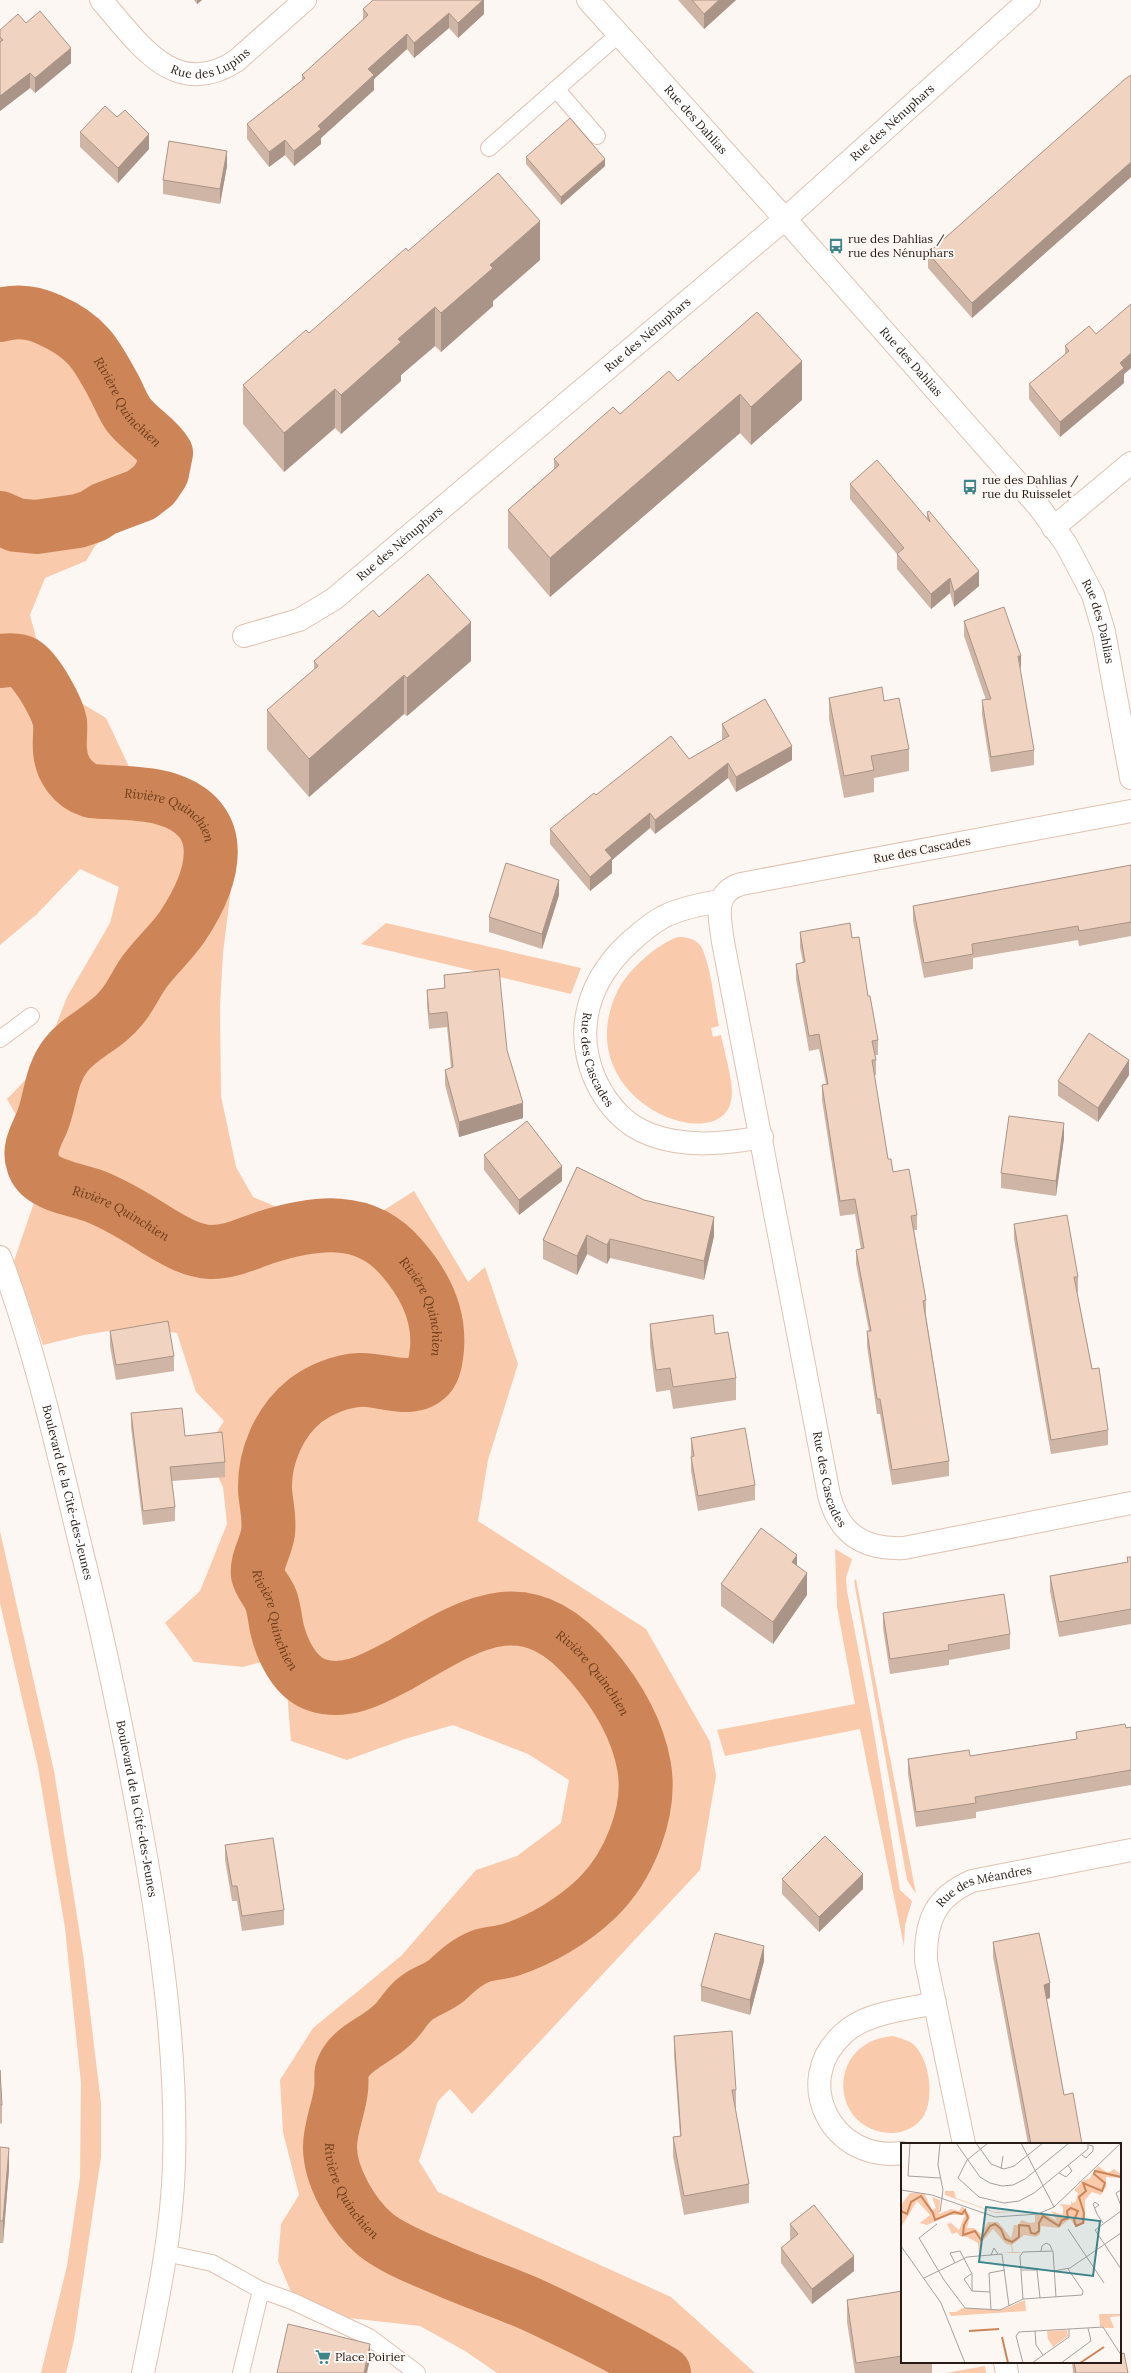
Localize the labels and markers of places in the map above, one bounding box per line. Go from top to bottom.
place label: rue des Dahlias / rue des Nénuphars [848,231,954,260]
bus stop icon: rue des Dahlias / rue des Nénuphars [827,237,845,255]
place label: rue des Dahlias / rue du Ruisselet [982,472,1079,501]
bus stop icon: rue des Dahlias / rue du Ruisselet [961,478,979,496]
supermarket icon: Place Poirier [314,2348,332,2366]
place label: Place Poirier [335,2349,406,2364]

